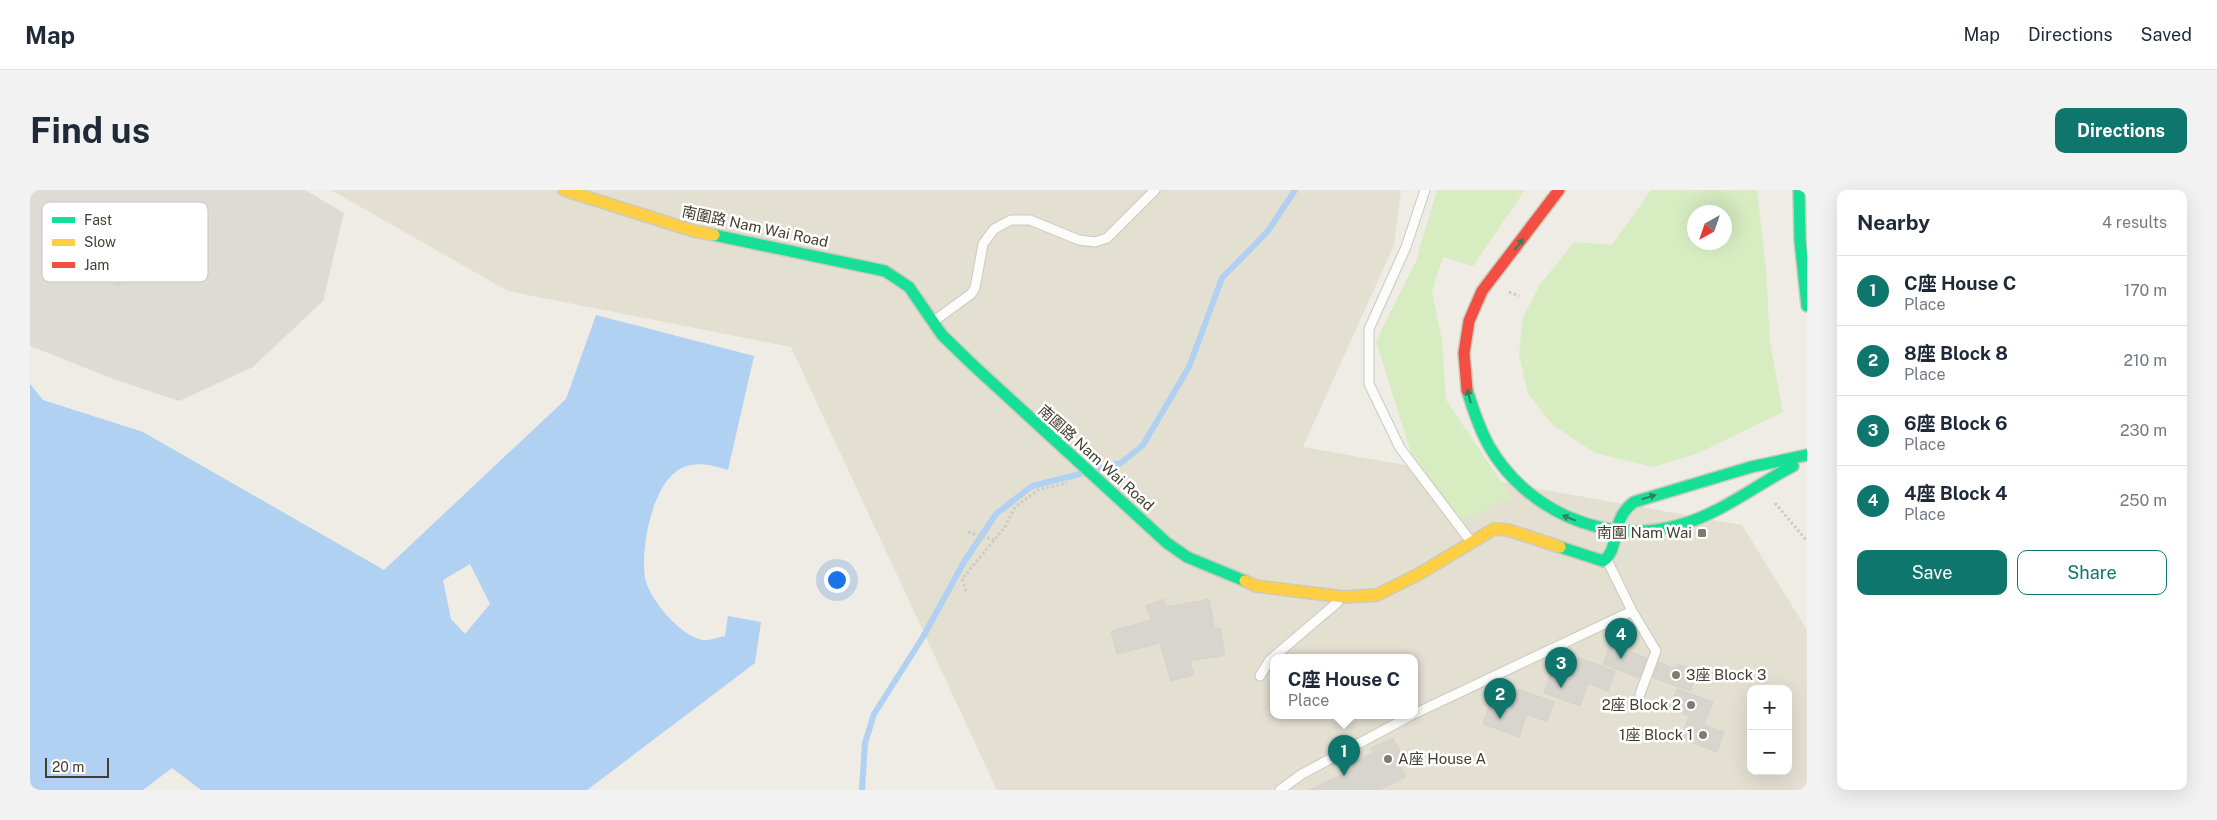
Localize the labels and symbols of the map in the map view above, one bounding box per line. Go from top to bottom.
legend [42,202,208,282]
street label: 南圍路 Nam Wai Road [680,203,830,250]
north arrow [1687,205,1732,250]
text: Fast [84,212,112,228]
text: Slow [84,234,116,250]
one-way arrow [1513,238,1524,251]
text: Jam [84,257,109,273]
one-way arrow [1465,389,1473,404]
street label: 南圍路 Nam Wai Road [1035,401,1158,514]
one-way arrow [1641,493,1656,501]
one-way arrow [1561,514,1576,521]
place label: 南圍 Nam Wai [1597,524,1692,541]
marker: 南圍 Nam Wai [1696,527,1708,539]
your location [824,567,850,593]
pin: 4 [1605,618,1637,659]
pin: 3 [1545,647,1577,688]
place label: 3座 Block 3 [1686,666,1766,683]
marker: 3座 Block 3 [1670,669,1682,681]
pin: 2 [1484,678,1516,719]
place label: 2座 Block 2 [1602,696,1681,713]
marker: 2座 Block 2 [1685,699,1697,711]
place label: 1座 Block 1 [1619,726,1693,743]
marker: 1座 Block 1 [1697,729,1709,741]
pin: 1 [1328,735,1360,776]
place label: A座 House A [1398,750,1486,767]
marker: A座 House A [1382,753,1394,765]
scale bar [45,755,109,778]

